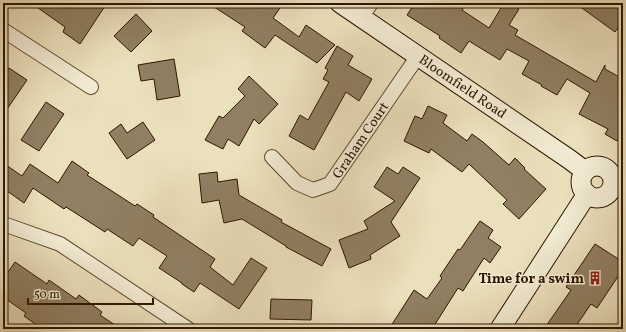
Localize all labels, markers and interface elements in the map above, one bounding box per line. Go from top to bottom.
street label: Bloomfield Road [415,51,510,124]
street label: Graham Court [329,99,394,183]
place label: Time for a swim [478,270,584,289]
building icon: Time for a swim [587,270,603,286]
scale bar [28,280,153,306]
text: 50 m [34,287,60,303]

